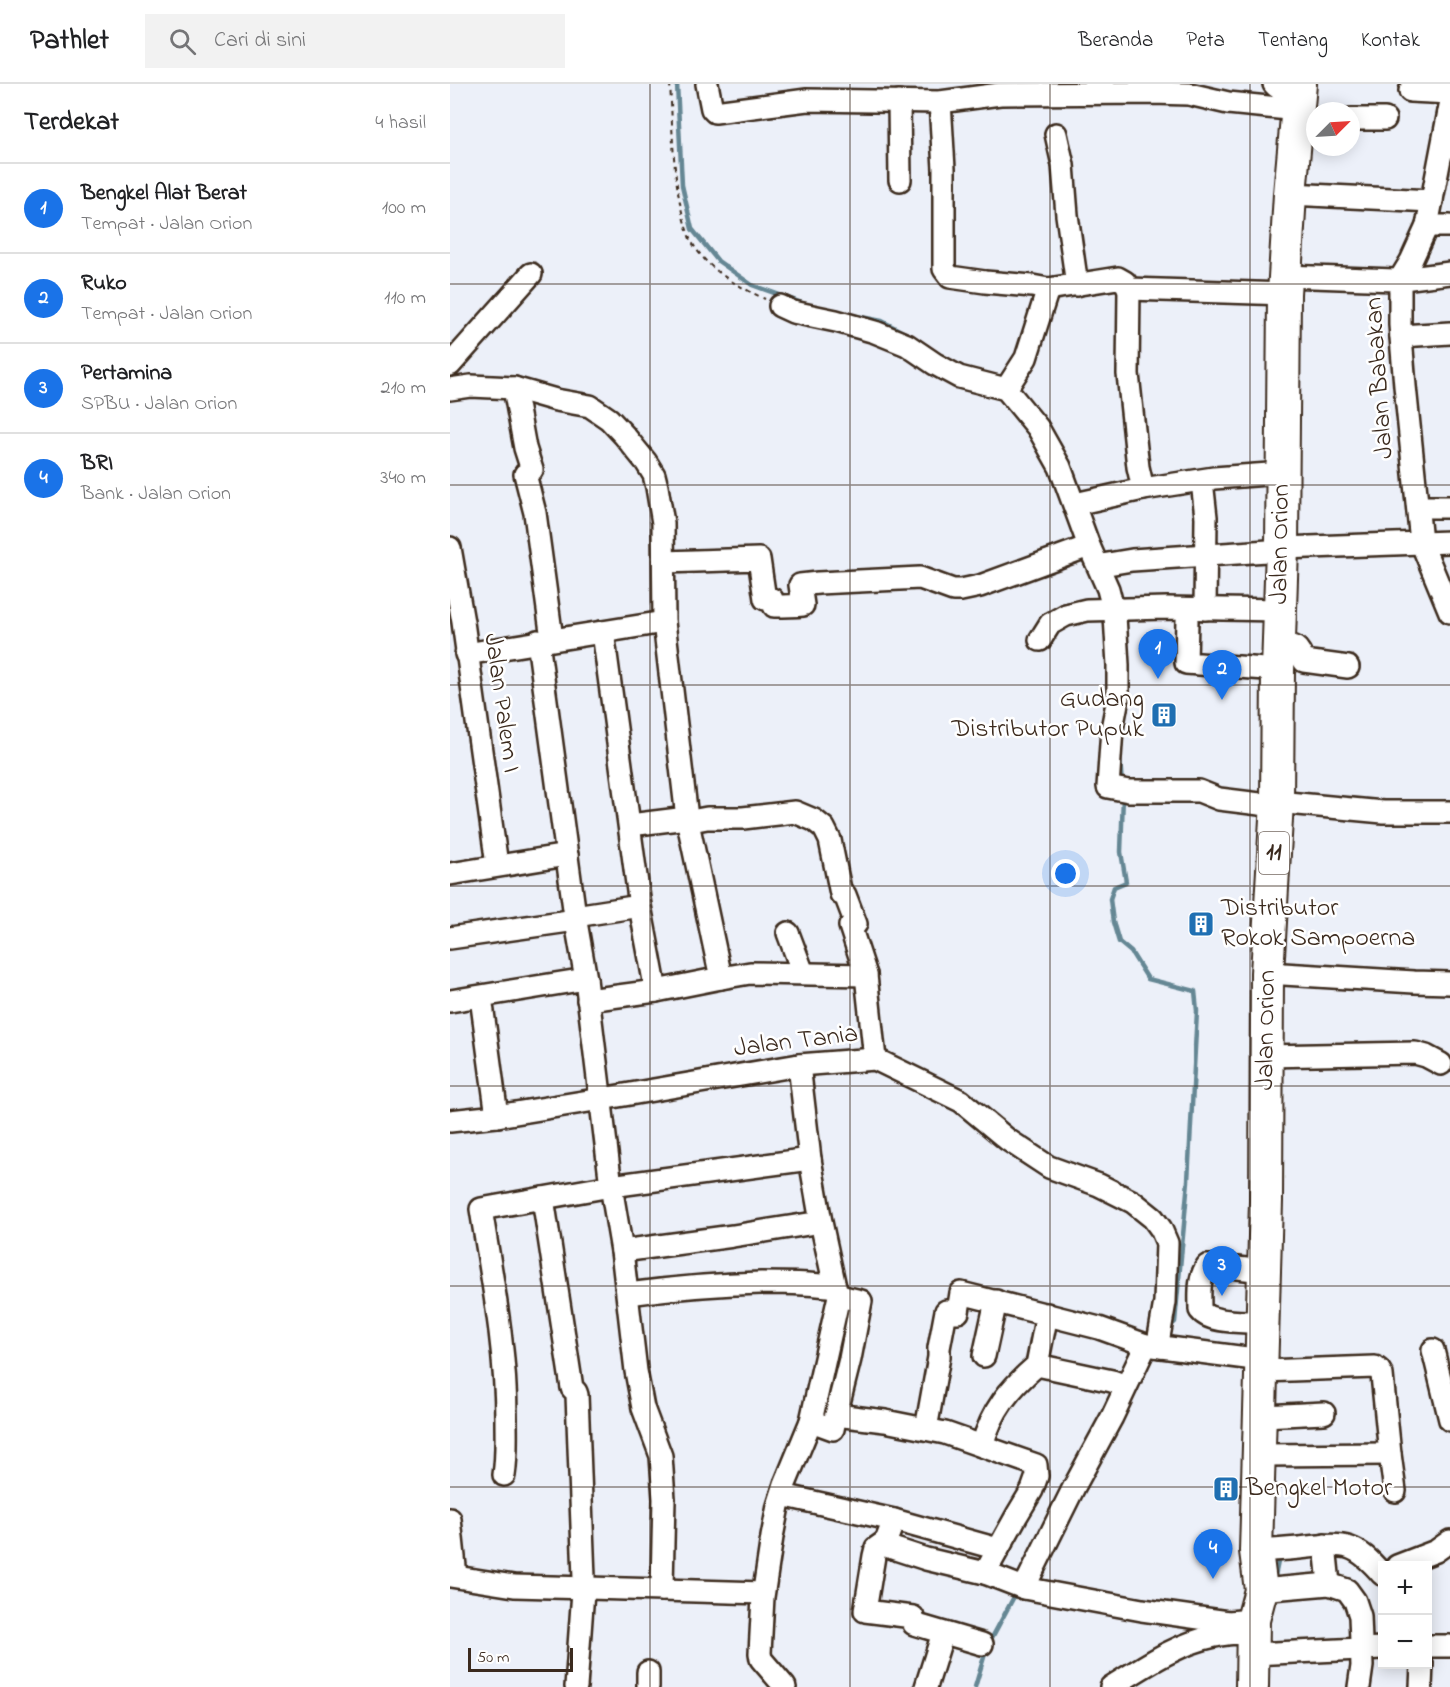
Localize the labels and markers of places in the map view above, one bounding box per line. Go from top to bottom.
pin: 1 [1138,630,1178,679]
pin: 2 [1202,650,1242,700]
place label: Gudang Distributor Pupuk [951,681,1145,749]
building icon: Gudang Distributor Pupuk [1149,700,1179,730]
place label: Distributor Rokok Sampoerna [1220,890,1415,958]
building icon: Distributor Rokok Sampoerna [1186,909,1216,939]
pin: 3 [1202,1246,1242,1296]
place label: Bengkel Motor [1245,1470,1393,1508]
building icon: Bengkel Motor [1211,1474,1241,1504]
pin: 4 [1194,1530,1233,1579]

